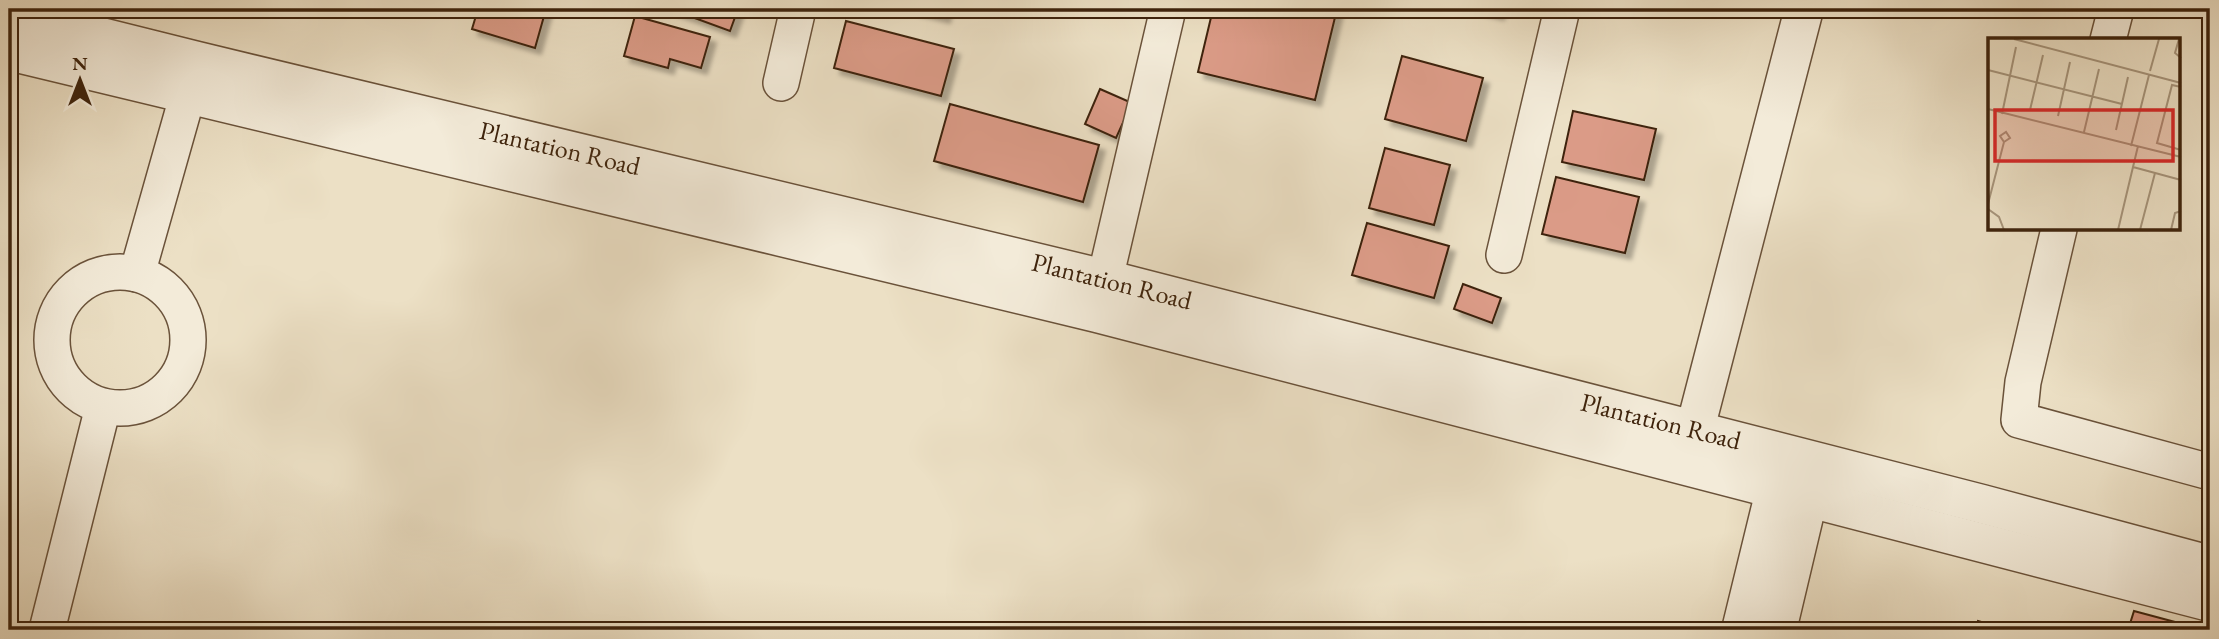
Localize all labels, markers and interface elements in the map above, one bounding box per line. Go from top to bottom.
inset map [1988,38,2180,231]
north arrow [46,46,116,116]
text: N [72,51,88,76]
street label: Plantation Road [476,113,645,183]
street label: Plantation Road [1028,245,1196,318]
street label: Plantation Road [1577,385,1745,458]

